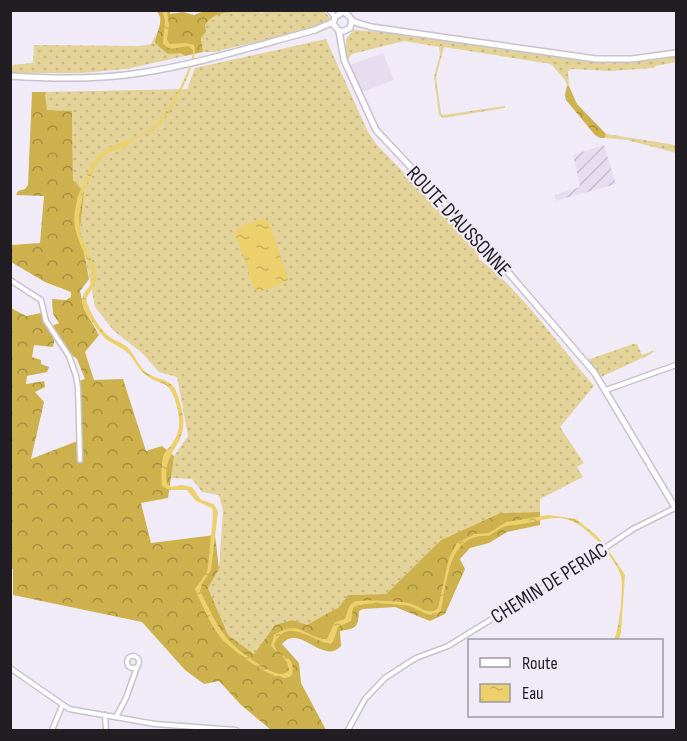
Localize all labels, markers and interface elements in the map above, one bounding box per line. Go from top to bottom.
street label: ROUTE D'AUSSONNE [401,161,516,282]
street label: CHEMIN DE PERIAC [486,538,612,629]
legend [468,639,663,717]
text: Route [522,653,558,674]
text: Eau [522,683,544,704]

